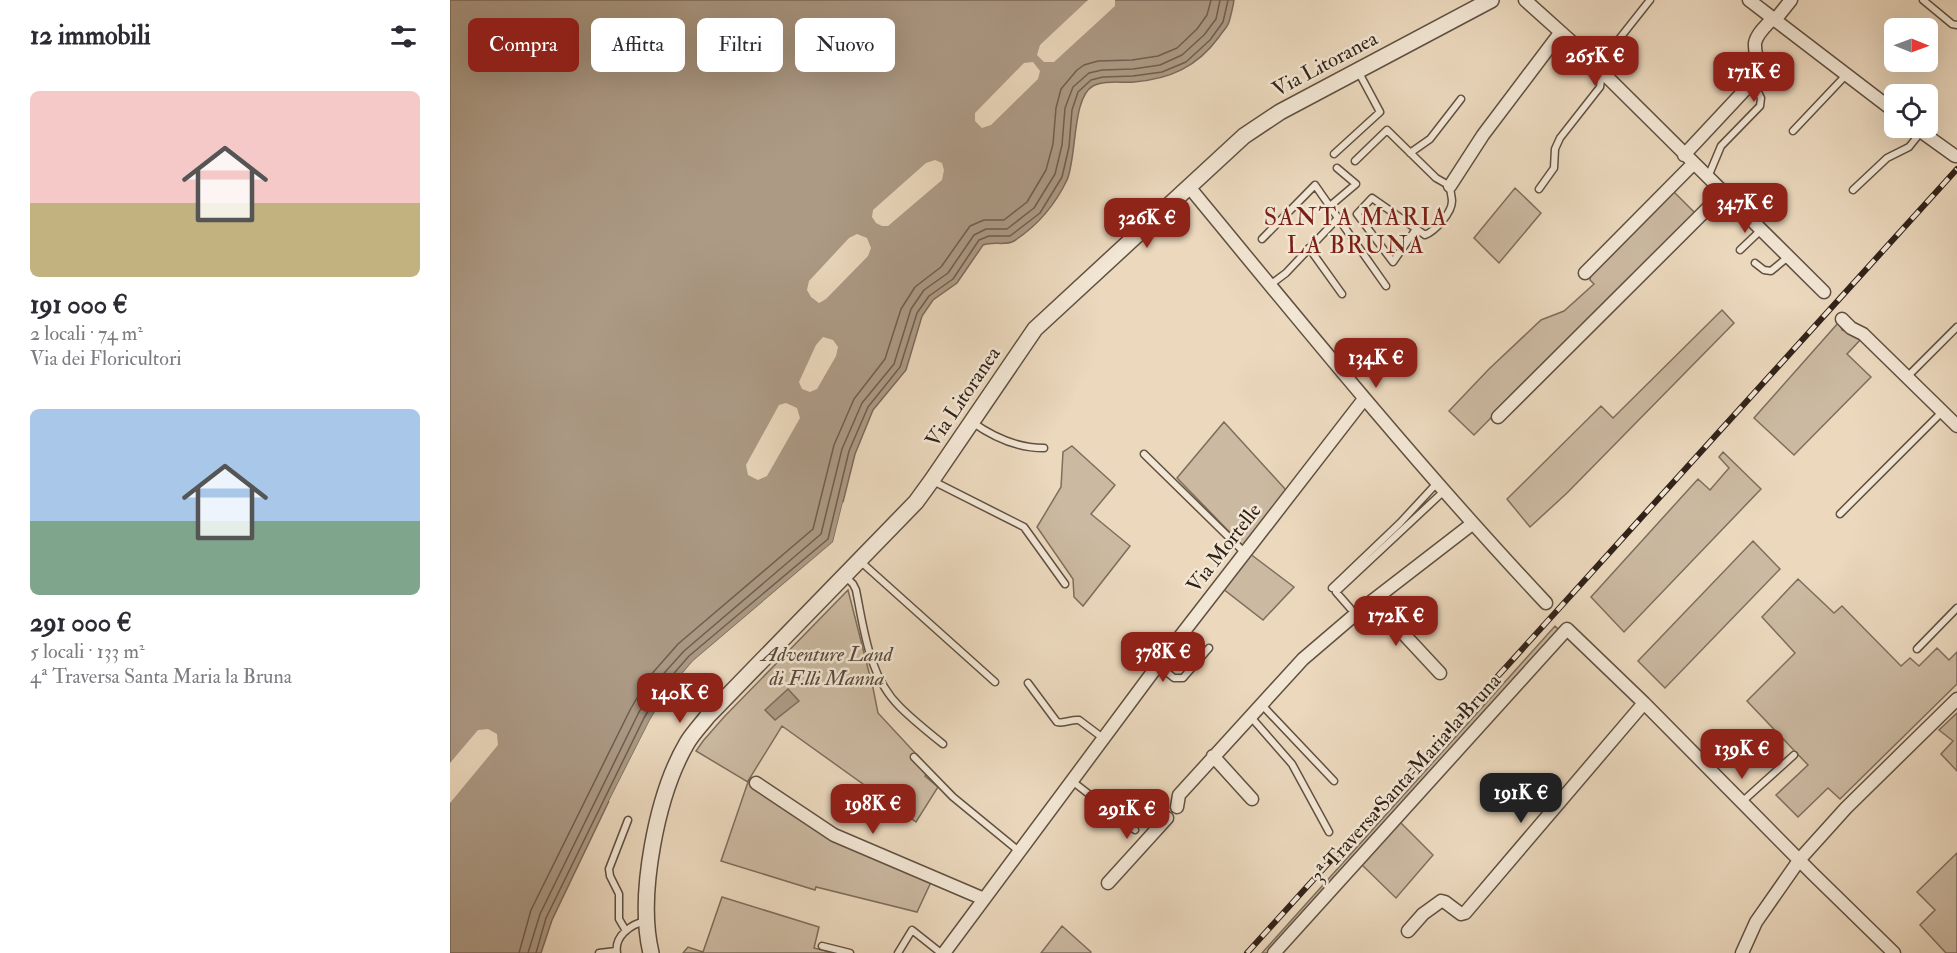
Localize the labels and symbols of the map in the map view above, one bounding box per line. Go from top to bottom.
north arrow [1884,18,1938,72]
street label: Via Litoranea [1268,25,1383,103]
pin: 265K € [1546,36,1644,87]
pin: 171K € [1705,52,1803,103]
pin: 347K € [1696,183,1794,234]
pin: 326K € [1098,198,1196,249]
district label: SANTA MARIA LA BRUNA [1264,202,1448,261]
pin: 134K € [1327,338,1425,389]
street label: Via Litoranea [919,341,1007,452]
street label: Via Mortelle [1181,498,1268,598]
pin: 172K € [1347,596,1445,647]
pin: 378K € [1114,632,1212,683]
park label: Adventure Land di F.lli Manna [760,641,894,692]
street label: 3ª Traversa Santa Maria la Bruna [1305,668,1507,888]
pin: 140K € [631,673,729,724]
pin: 139K € [1693,729,1791,780]
pin: 191K € [1472,773,1570,824]
pin: 198K € [824,784,922,835]
pin: 291K € [1078,789,1176,840]

